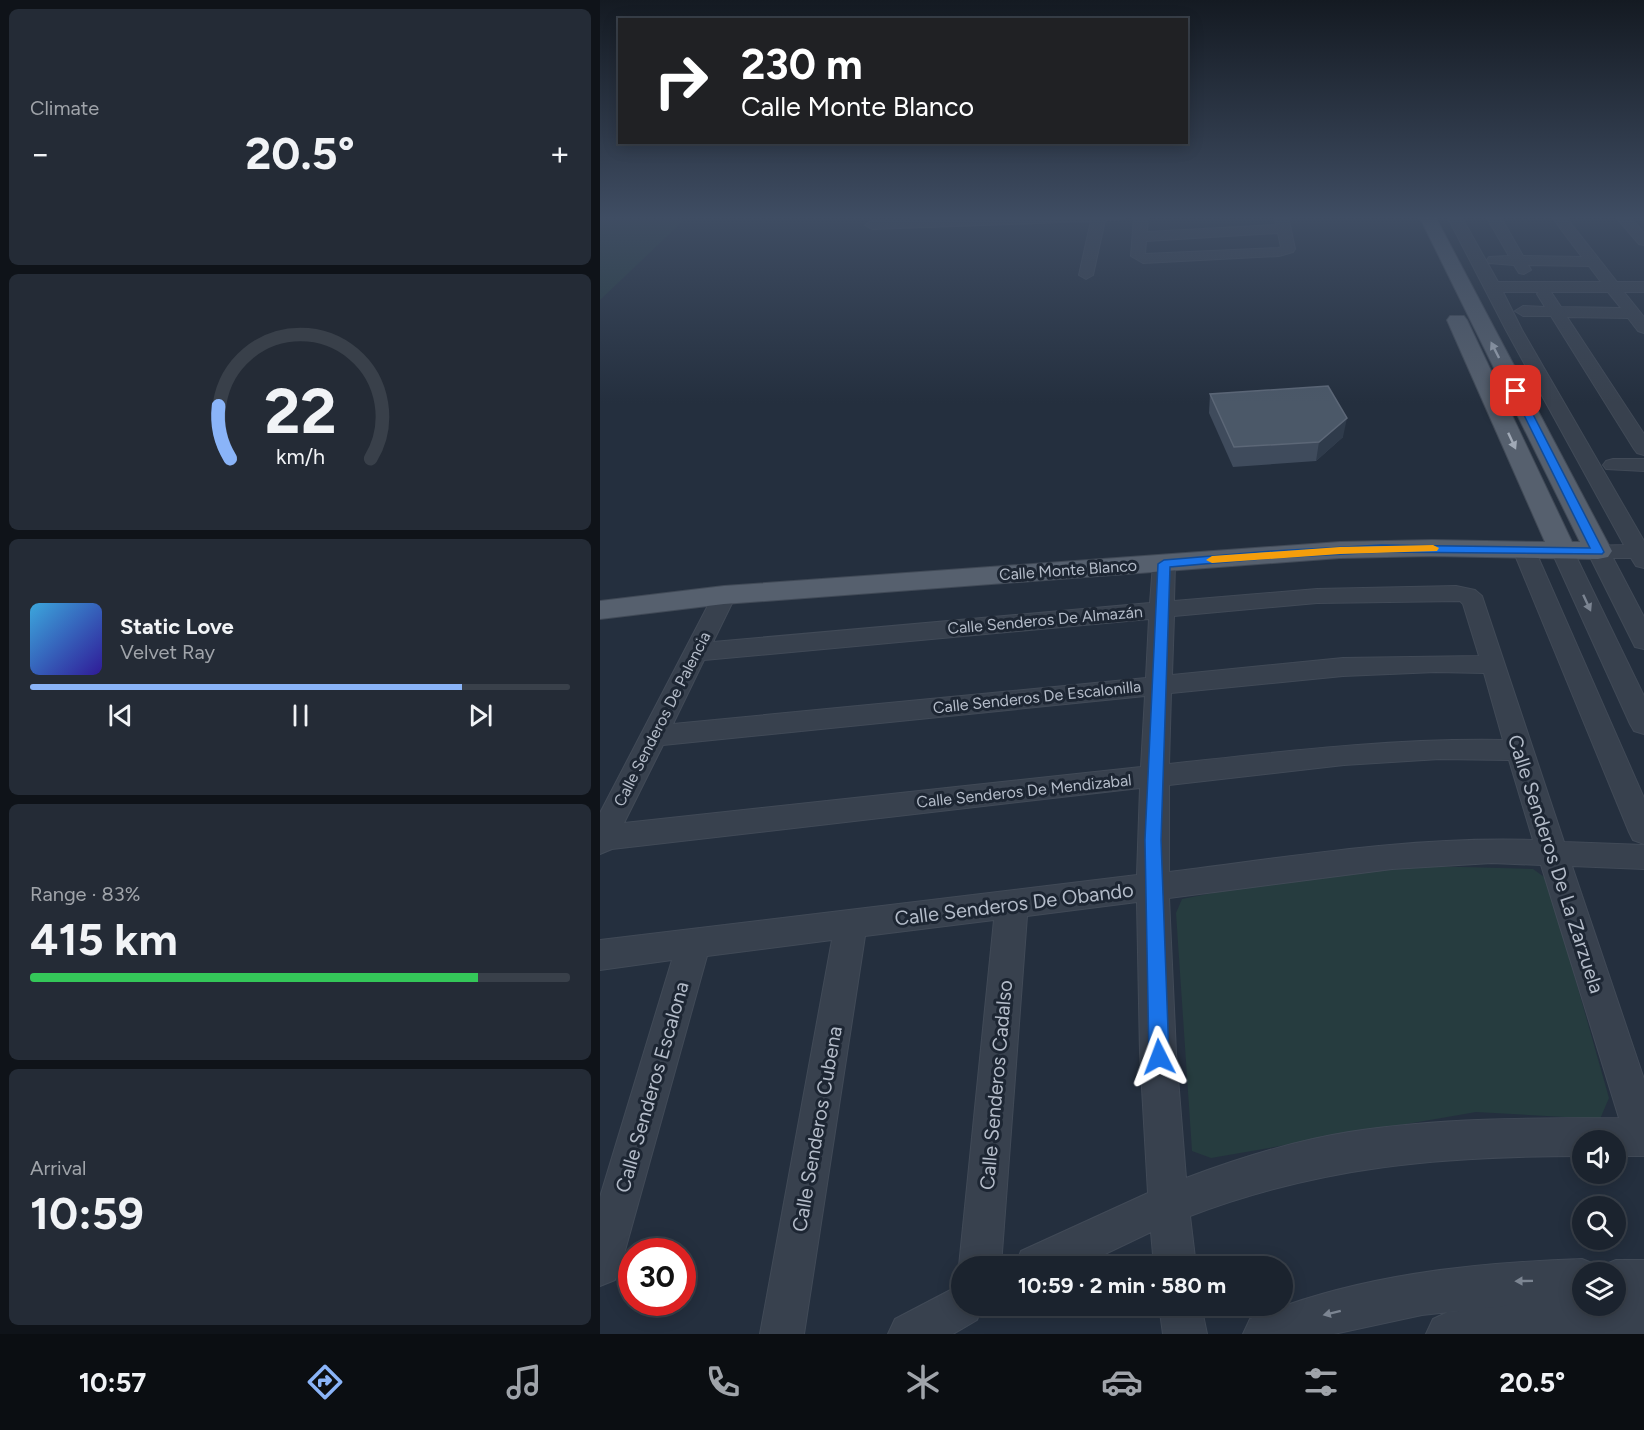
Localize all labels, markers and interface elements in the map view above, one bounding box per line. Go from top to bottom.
text: 230 m [741,39,863,90]
icon: right [642,42,720,120]
text: Calle Monte Blanco [741,90,974,123]
text: Climate [30,96,99,120]
text: 20.5° [245,126,355,180]
text: − [30,134,51,173]
text: + [549,134,570,173]
one-way arrow [1490,341,1500,358]
pin [1490,365,1541,416]
text: 22 [264,374,336,449]
icon: arrive [1499,374,1532,407]
one-way arrow [1508,432,1517,449]
text: km/h [276,444,324,469]
street label: Calle Monte Blanco [998,556,1138,584]
one-way arrow [1583,595,1592,612]
street label: Calle Senderos De Almazán [947,602,1143,638]
text: Static Love [120,613,234,640]
street label: Calle Senderos De Palencia [610,628,714,810]
text: Velvet Ray [120,640,215,664]
street label: Calle Senderos De Escalonilla [932,677,1142,717]
icon: previous [104,699,137,732]
icon: pause [284,699,317,732]
icon: next [464,699,497,732]
street label: Calle Senderos De La Zarzuela [1503,732,1609,996]
street label: Calle Senderos De Mendizabal [916,770,1132,812]
street label: Calle Senderos De Obando [893,877,1135,931]
text: Range · 83% [30,882,140,906]
text: 415 km [30,912,178,966]
street label: Calle Senderos Escalona [610,979,694,1195]
street label: Calle Senderos Cadalso [975,979,1017,1191]
street label: Calle Senderos Cubena [787,1024,847,1234]
position arrow [1127,1025,1191,1089]
map controls [1572,1130,1626,1316]
button: sound [1572,1130,1626,1184]
text: Arrival [30,1156,86,1180]
text: 10:59 [30,1186,144,1240]
button: search [1572,1196,1626,1250]
speed limit sign: 30 [618,1238,696,1316]
button: layers [1572,1262,1626,1316]
text: 10:59 · 2 min · 580 m [1018,1272,1226,1299]
one-way arrow [1515,1276,1534,1286]
one-way arrow [1323,1308,1341,1318]
icon: directions [304,1361,346,1403]
icon: music [503,1361,545,1403]
icon: phone [702,1361,744,1403]
icon: climate [902,1361,944,1403]
icon: car [1101,1361,1143,1403]
icon: filters [1300,1361,1342,1403]
text: 10:57 [79,1366,146,1399]
text: 20.5° [1500,1366,1565,1399]

